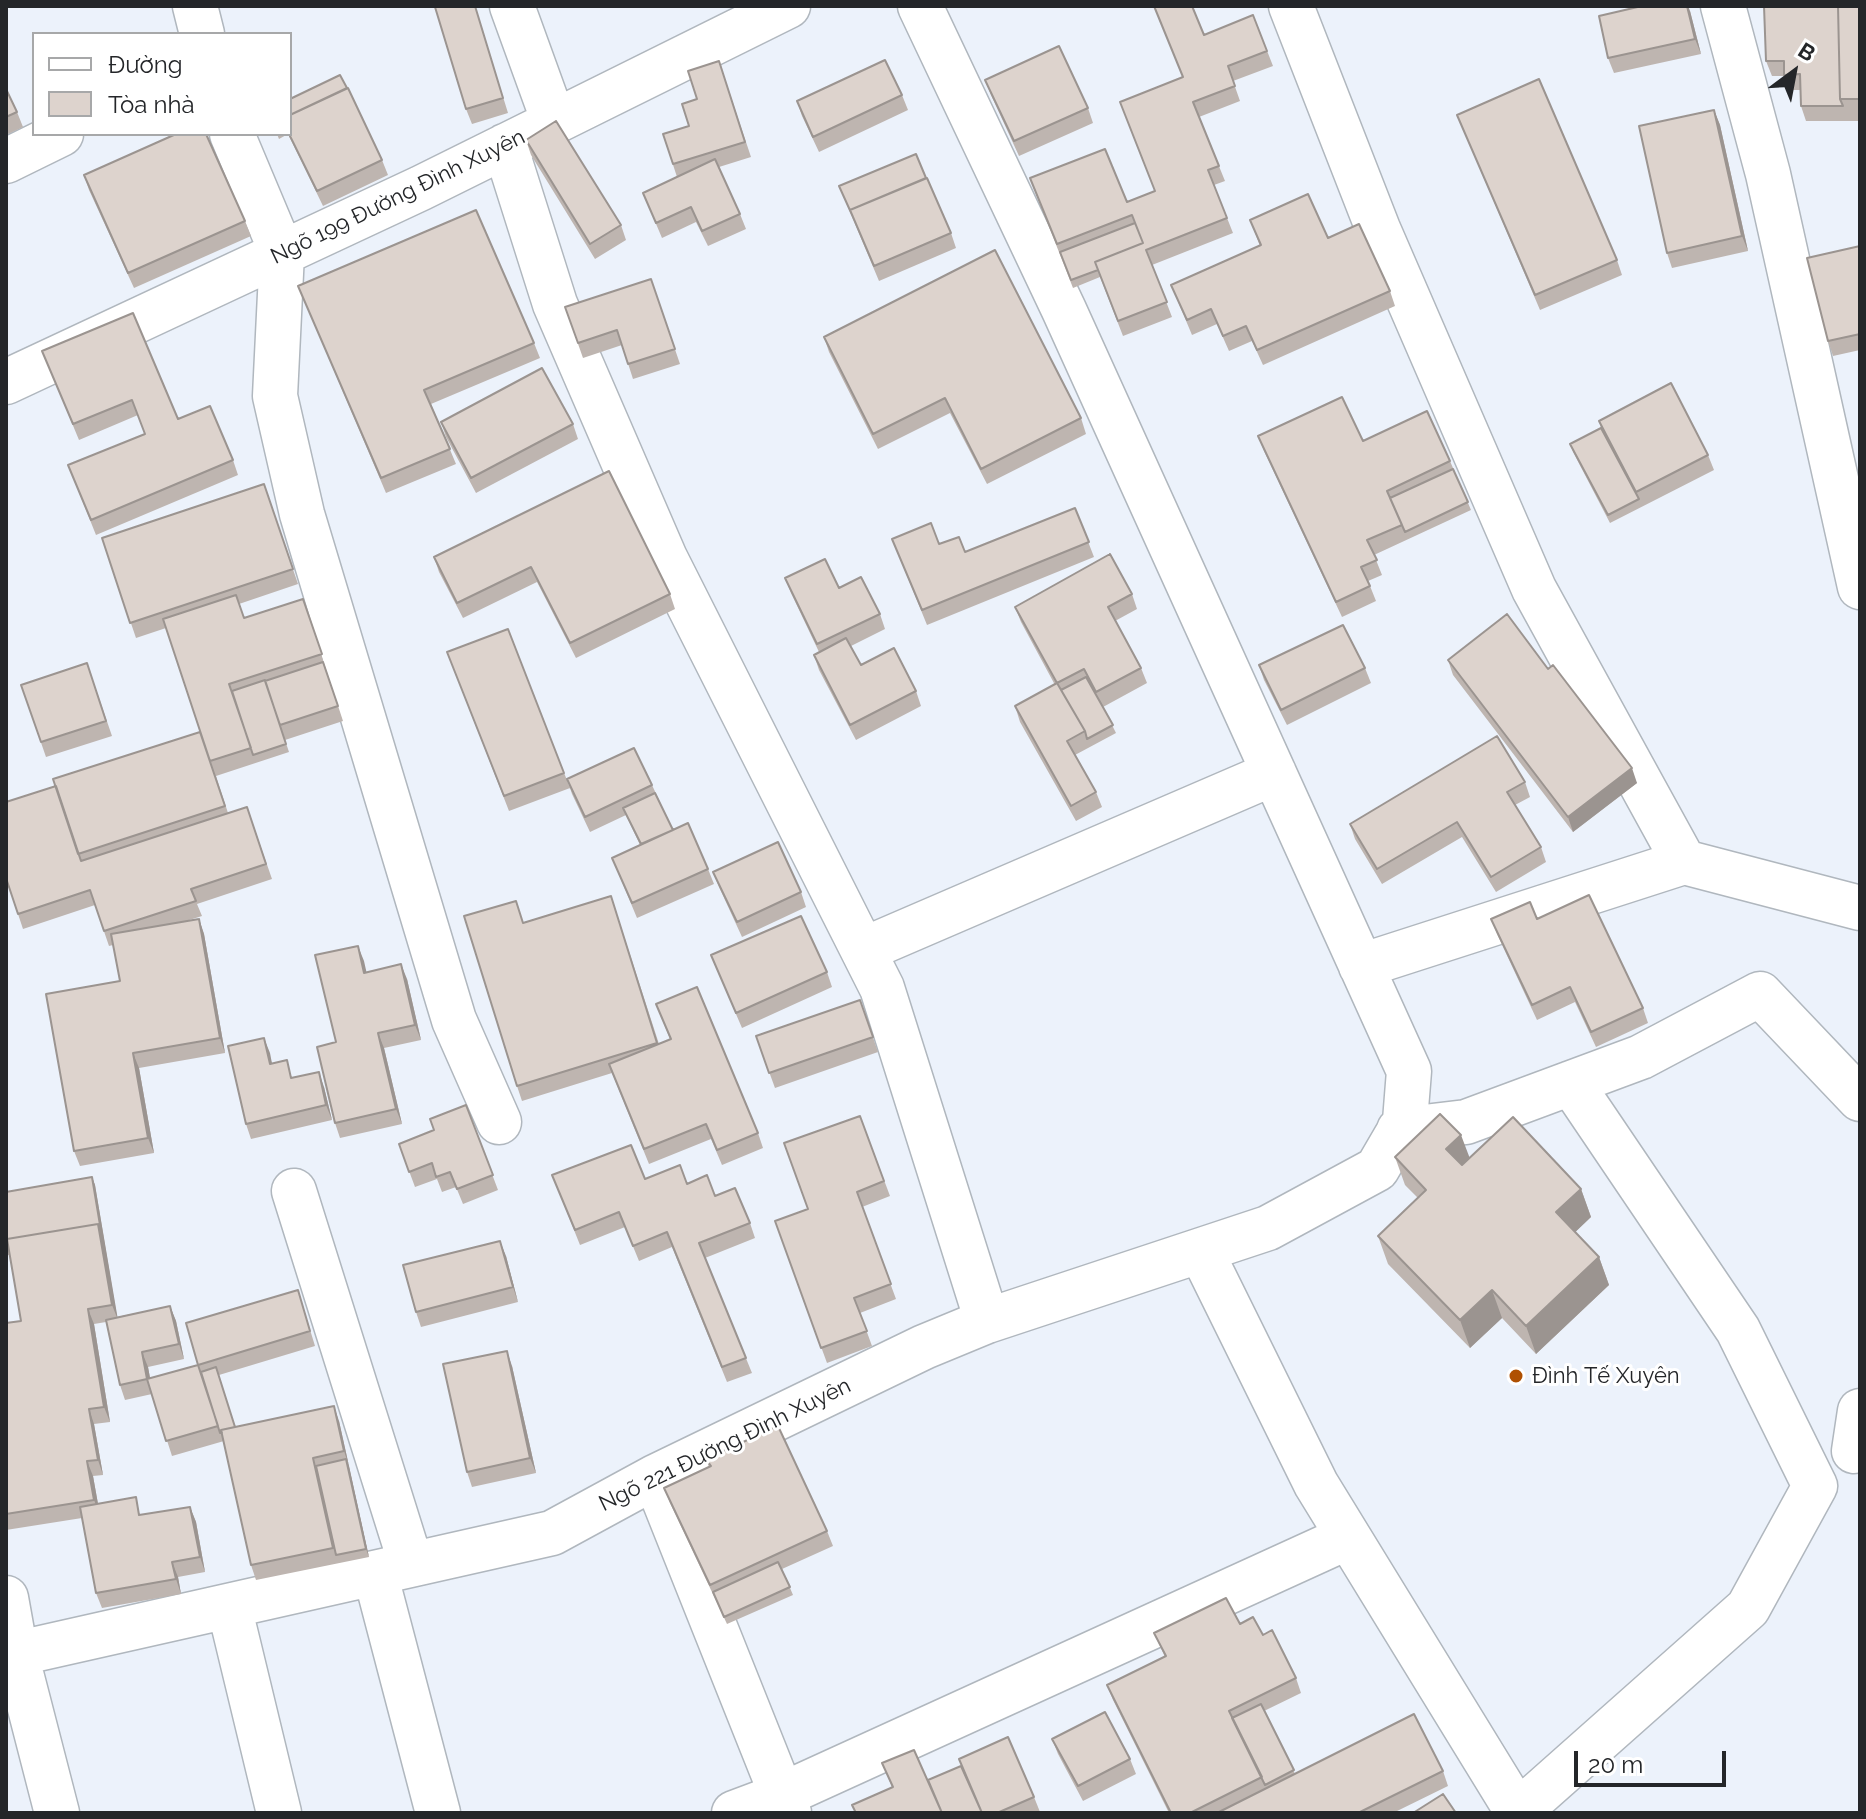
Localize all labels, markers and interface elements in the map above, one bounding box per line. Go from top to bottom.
legend [32,32,292,136]
north arrow [1754,32,1834,112]
text: B [1793,37,1820,67]
text: Đường [108,50,183,79]
text: Tòa nhà [108,90,195,119]
street label: Ngõ 199 Đường Đình Xuyên [267,124,529,270]
place label: Đình Tế Xuyên [1532,1363,1680,1389]
marker: Đình Tế Xuyên [1507,1367,1525,1385]
street label: Ngõ 221 Đường Đình Xuyên [595,1372,855,1518]
scale bar [1578,1735,1730,1785]
text: 20 m [1588,1750,1643,1779]

